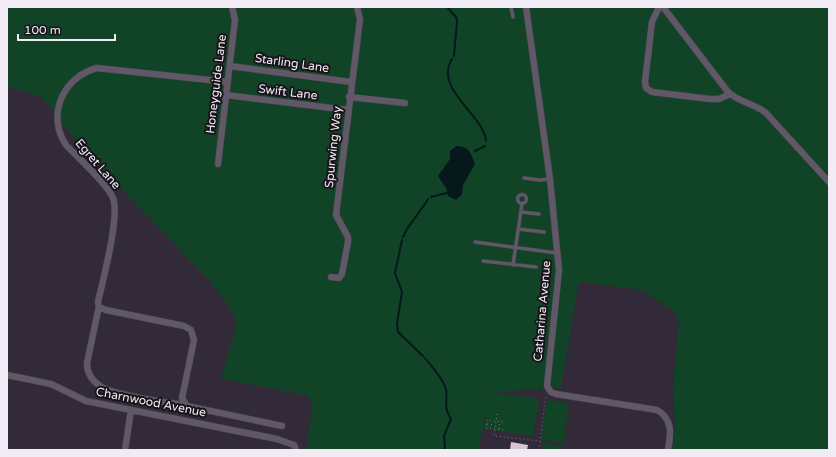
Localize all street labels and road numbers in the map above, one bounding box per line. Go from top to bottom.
street label: Honeyguide Lane [203,33,229,134]
street label: Starling Lane [254,51,330,75]
street label: Swift Lane [258,81,319,103]
street label: Spurwing Way [322,105,344,189]
street label: Egret Lane [72,136,124,192]
street label: Catharina Avenue [531,260,553,362]
street label: Charnwood Avenue [95,384,207,420]

